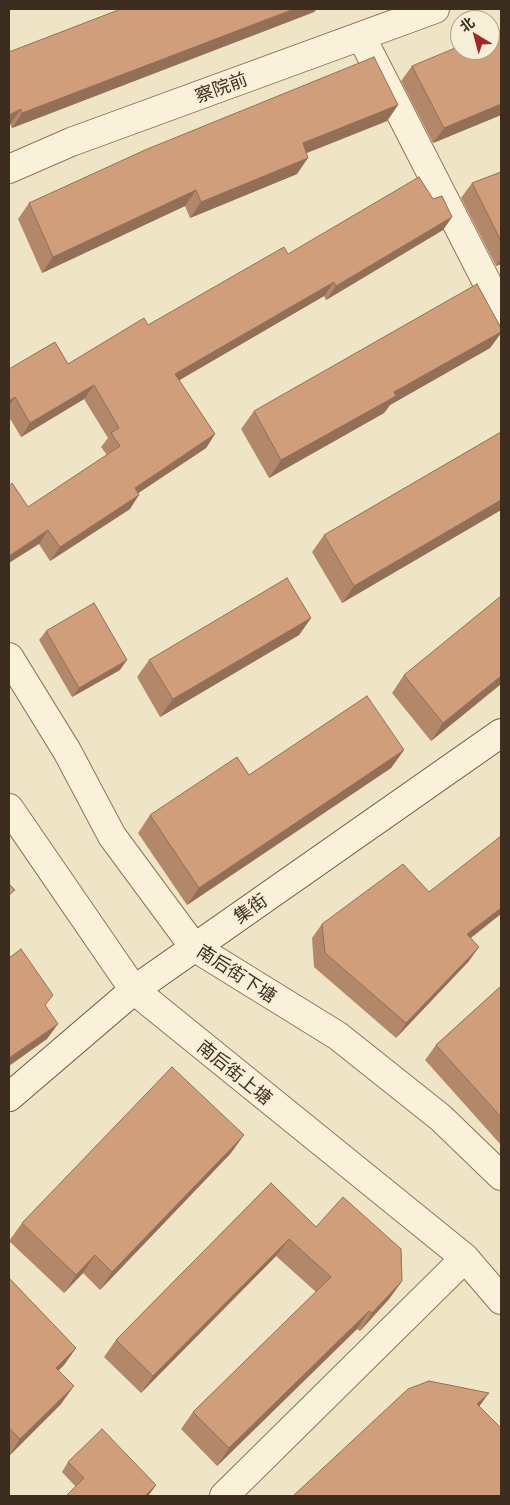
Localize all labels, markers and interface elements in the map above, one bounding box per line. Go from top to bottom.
north arrow [450,10,500,60]
text: 北 [455,12,478,36]
street label: 察院前 [192,68,250,106]
street label: 集街 [229,889,271,927]
street label: 南后街下塘 [193,939,281,1007]
street label: 南后街上塘 [193,1035,277,1109]

